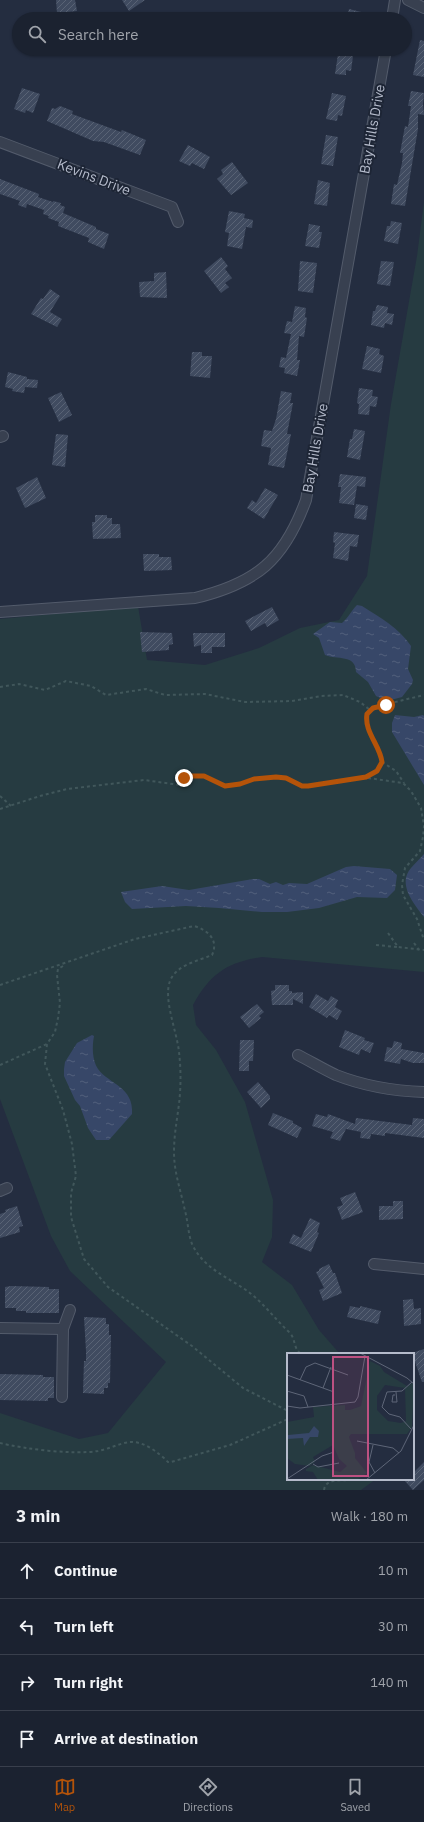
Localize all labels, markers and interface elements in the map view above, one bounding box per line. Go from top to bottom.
search box [12,12,412,56]
icon: search [26,23,48,45]
text: Search here [58,25,138,44]
street label: Bay Hills Drive [355,83,389,175]
street label: Kevins Drive [55,155,133,199]
street label: Bay Hills Drive [298,402,332,494]
route start [377,696,395,714]
route end [175,769,193,787]
inset map [287,1353,414,1480]
text: 3 min [16,1505,60,1527]
text: Walk · 180 m [331,1508,408,1525]
icon: ahead [16,1560,38,1582]
text: Continue [54,1561,118,1580]
text: 10 m [378,1562,408,1579]
icon: left [16,1616,38,1638]
text: Turn left [54,1617,114,1636]
text: 30 m [378,1618,408,1635]
icon: right [16,1672,38,1694]
text: Turn right [54,1673,123,1692]
text: 140 m [370,1674,408,1691]
icon: arrive [16,1728,38,1750]
text: Arrive at destination [54,1729,198,1748]
tab: Map [54,1776,76,1814]
tab: Directions [183,1776,233,1814]
tab: Saved [340,1776,370,1814]

